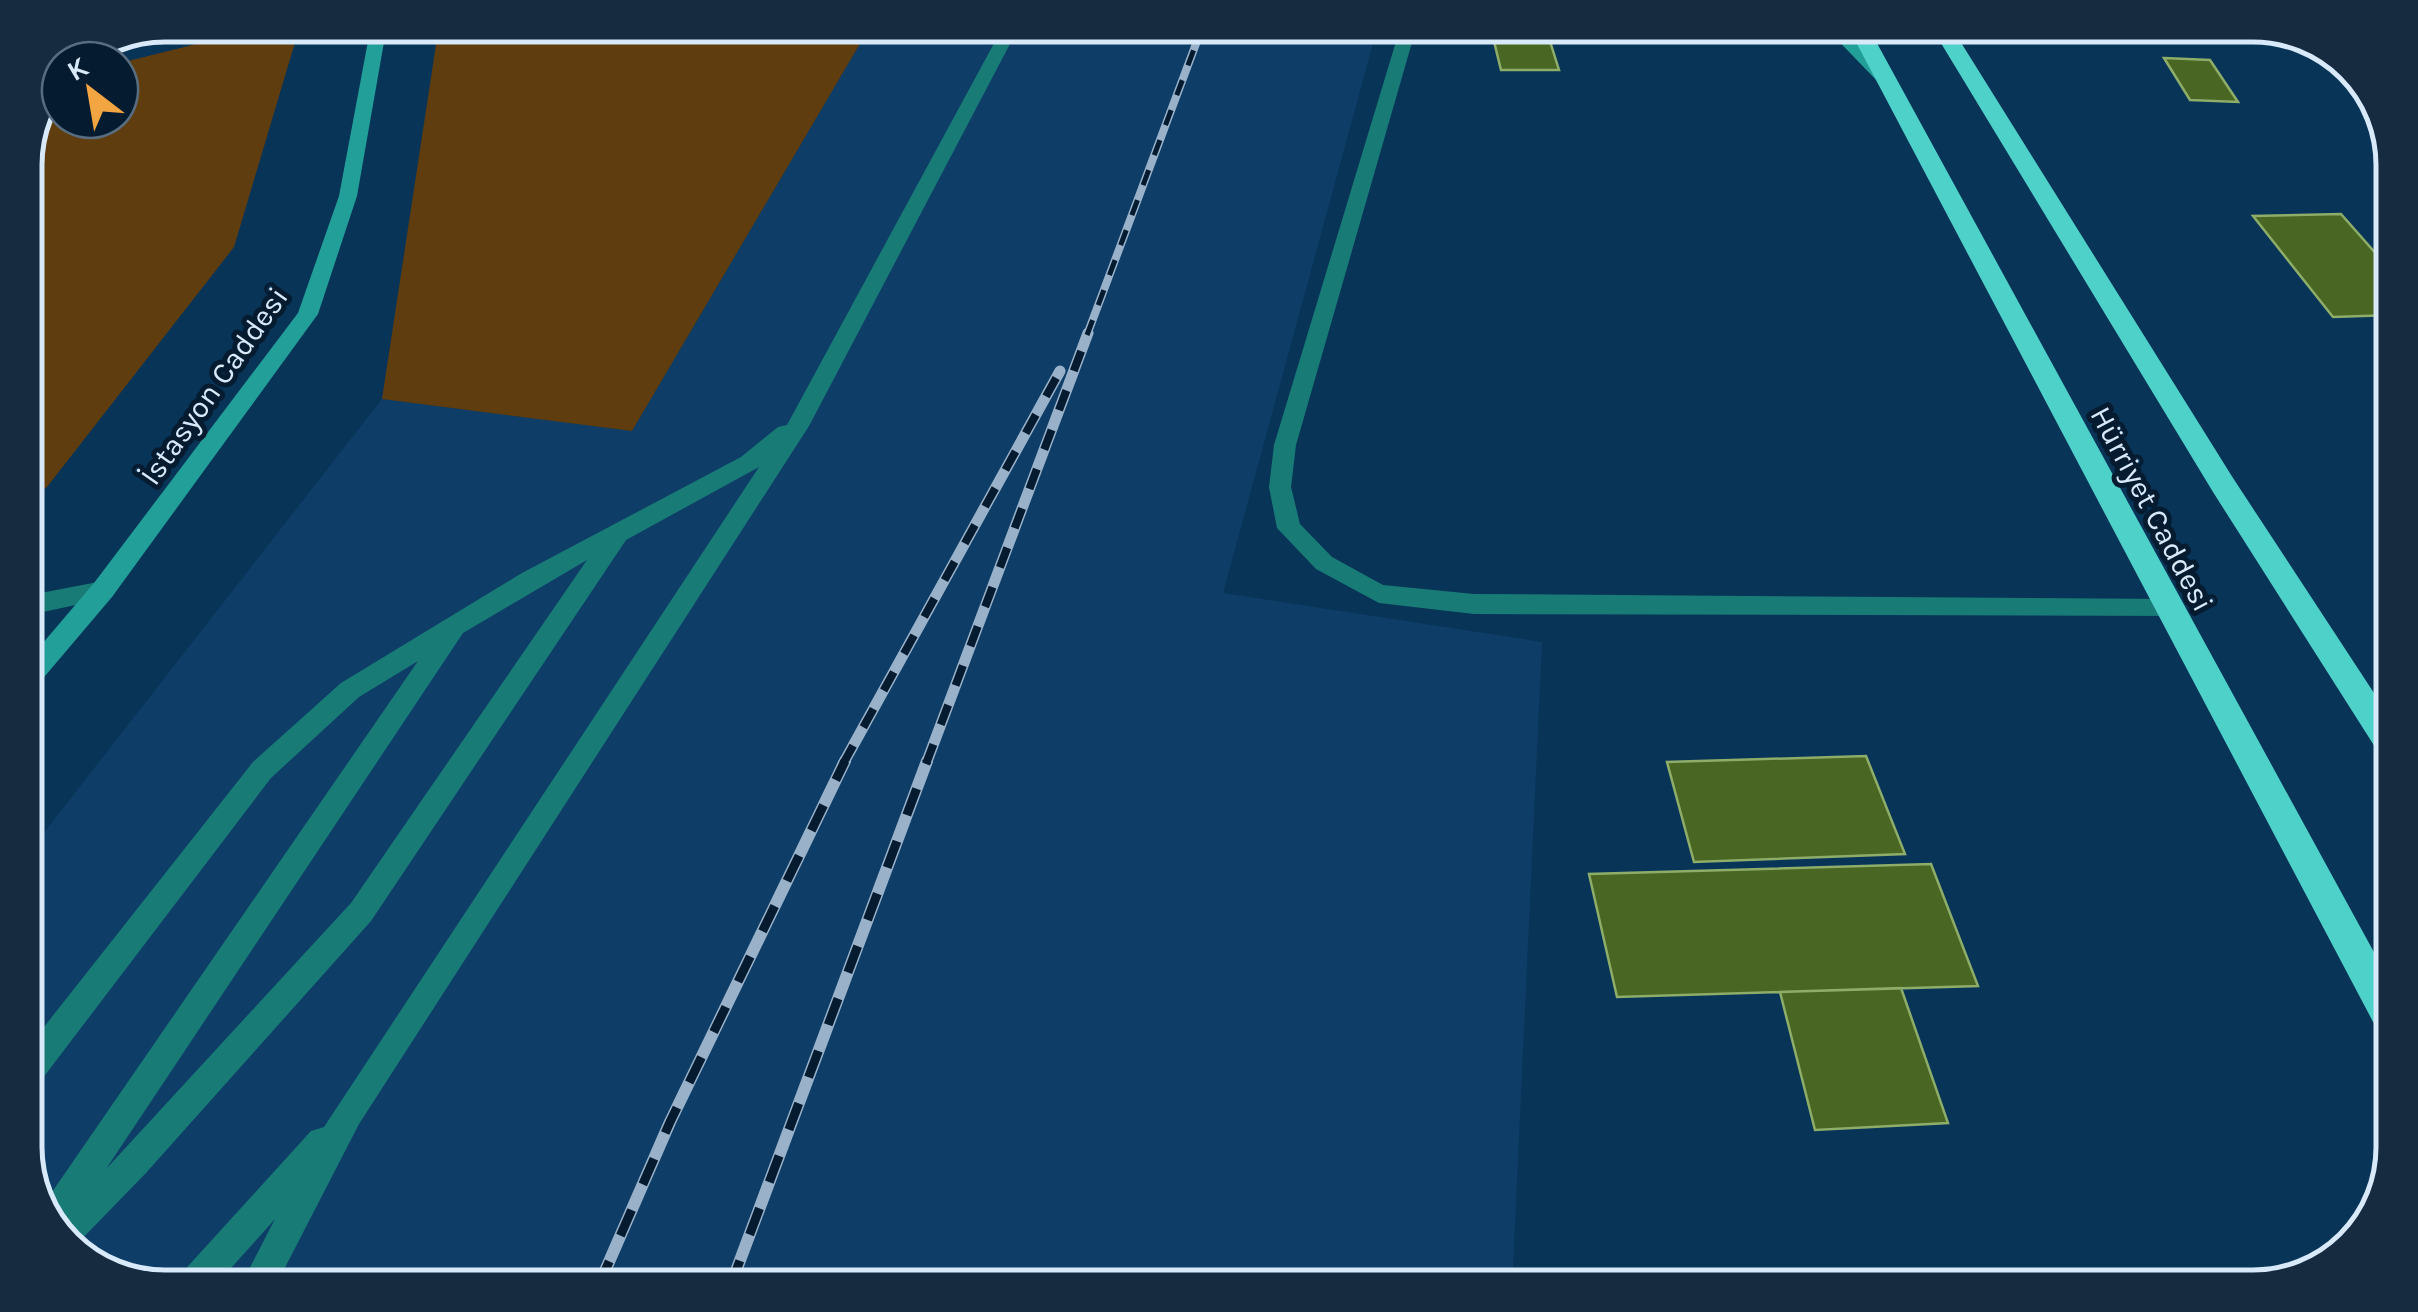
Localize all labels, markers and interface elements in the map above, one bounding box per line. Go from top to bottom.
north arrow [40,40,140,140]
text: K [61,50,94,88]
street label: İstasyon Caddesi [132,280,296,492]
street label: Hürriyet Caddesi [2083,400,2221,618]

